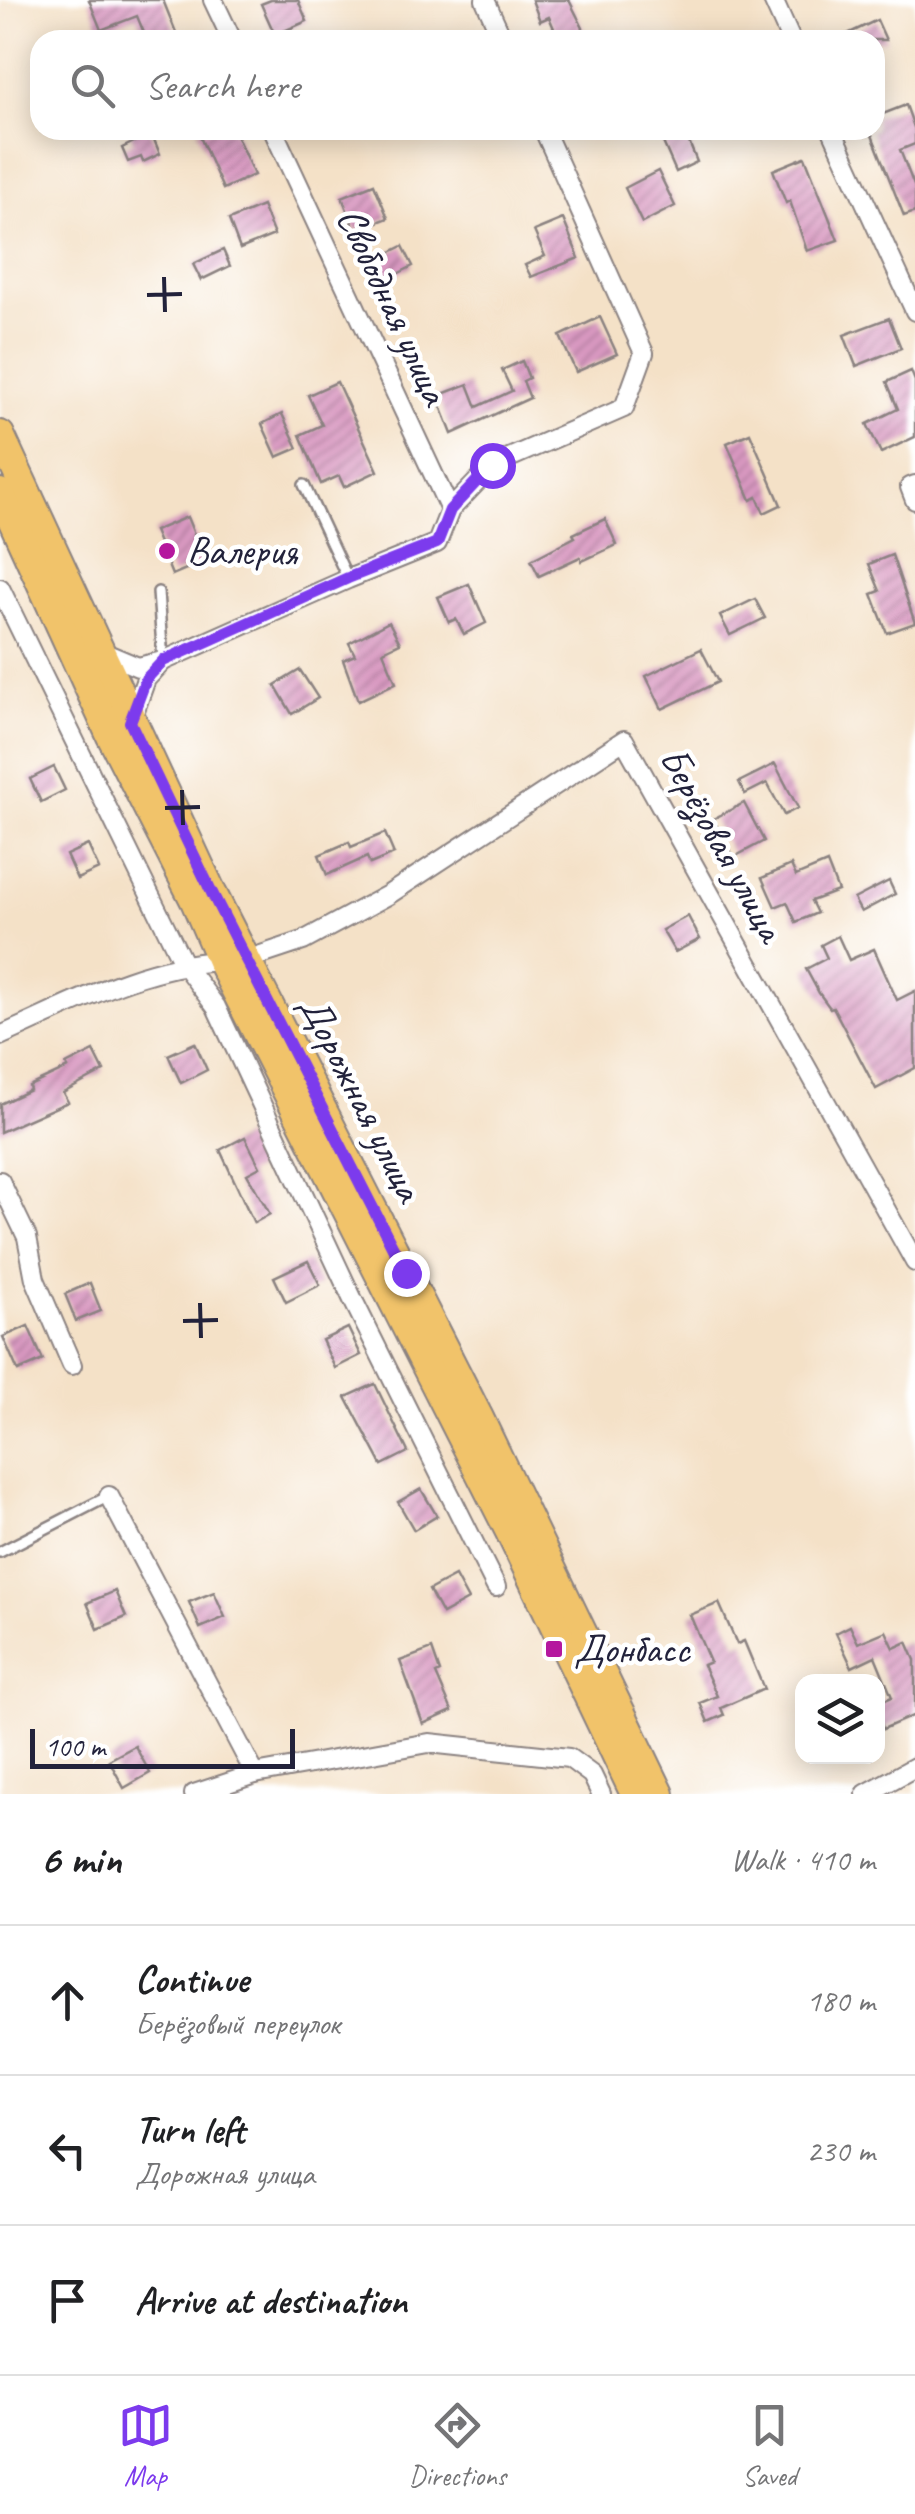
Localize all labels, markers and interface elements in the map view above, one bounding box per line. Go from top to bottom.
search box [30,30,885,140]
icon: search [65,58,120,113]
text: Search here [145,62,300,109]
street label: Свободная улица [326,199,461,415]
route start [470,443,516,489]
place label: Валерия [187,526,299,576]
marker: Валерия [156,540,178,562]
street label: Берёзовая улица [648,738,798,953]
street label: Дорожная улица [288,987,435,1212]
route end [384,1251,430,1297]
place label: Донбасс [574,1624,691,1674]
marker: Донбасс [543,1638,565,1660]
map controls [795,1674,885,1764]
button: layers [795,1674,885,1764]
scale bar [30,1724,295,1768]
text: 100 m [45,1729,105,1764]
text: 6 min [40,1833,121,1886]
text: Walk · 410 m [731,1839,875,1880]
text: Continue [135,1956,249,2003]
icon: ahead [40,1973,95,2028]
text: 180 m [806,1980,875,2021]
text: Берёзовый переулок [135,2003,340,2044]
text: Turn left [135,2106,245,2153]
icon: left [40,2123,95,2178]
text: 230 m [806,2130,875,2171]
text: Дорожная улица [135,2153,315,2194]
icon: arrive [40,2273,95,2328]
text: Arrive at destination [135,2277,407,2324]
tab: Map [118,2398,173,2493]
tab: Directions [409,2398,506,2493]
tab: Saved [742,2398,797,2493]

